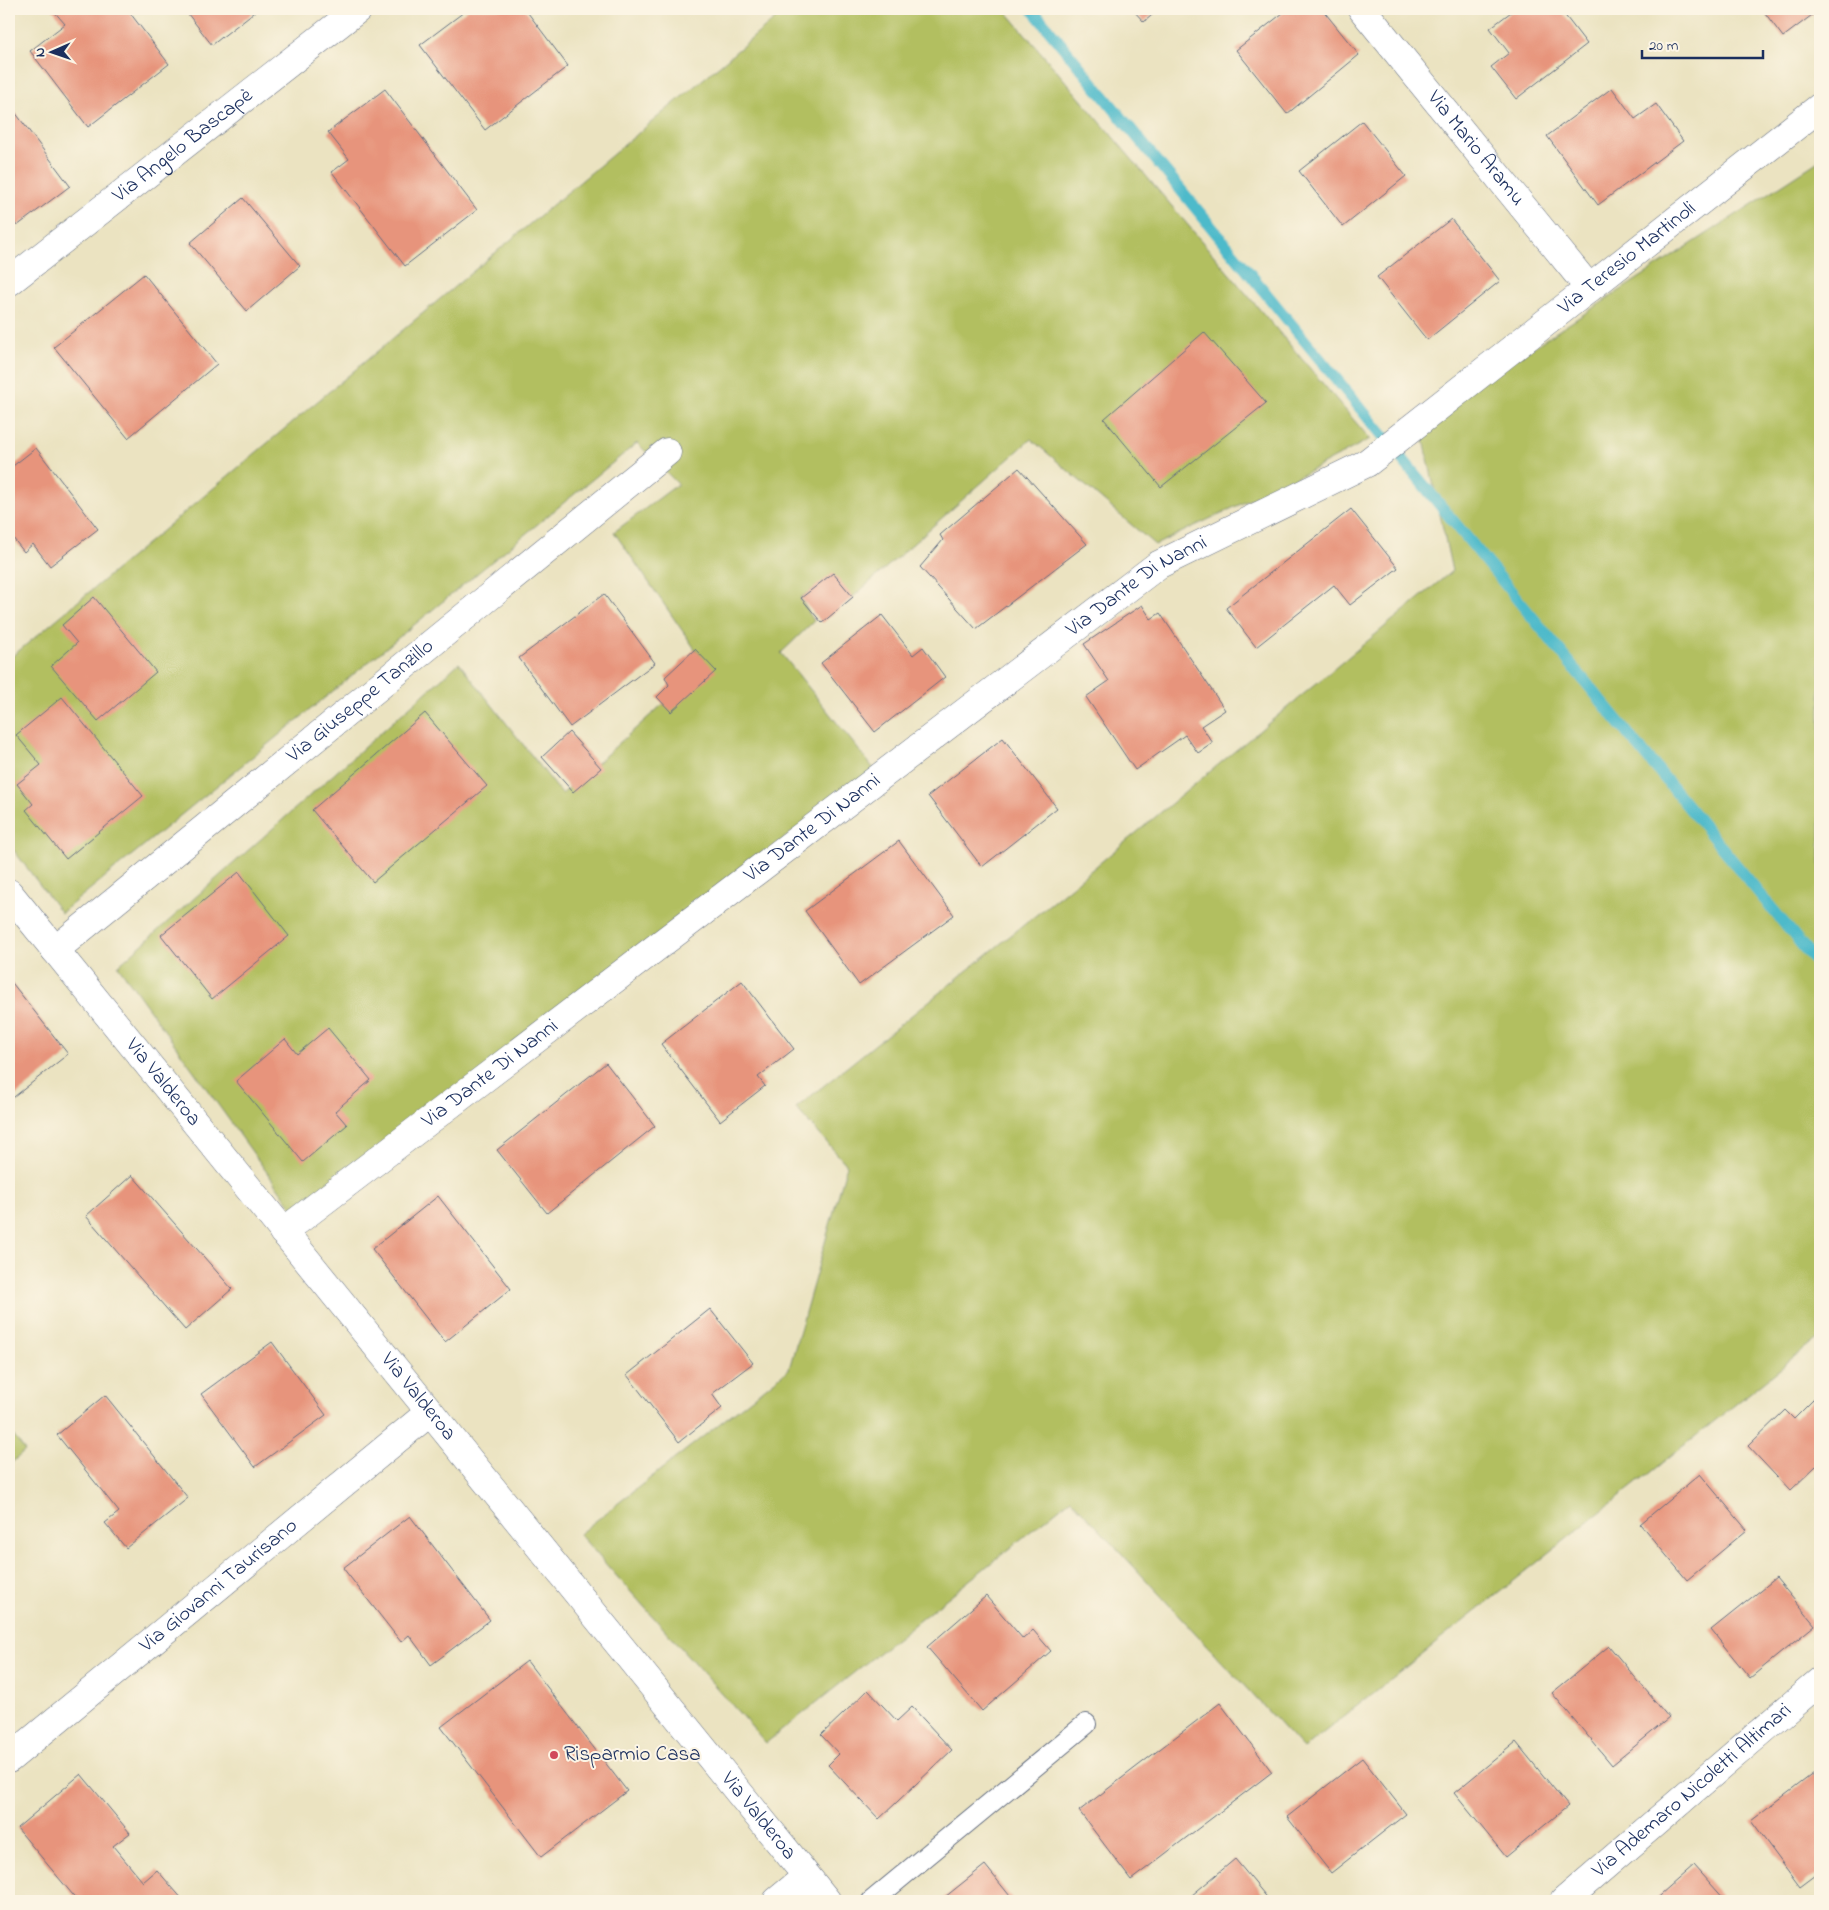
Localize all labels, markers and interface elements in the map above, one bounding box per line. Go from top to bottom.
north arrow [28,28,78,78]
scale bar [1642,28,1763,60]
text: 20 m [1649,35,1679,57]
text: N [30,47,51,57]
street label: Via Angelo Bascapè [106,81,260,211]
street label: Via Mario Aramu [1419,84,1532,213]
street label: Via Teresio Martinoli [1551,194,1703,323]
street label: Via Dante Di Nanni [1059,528,1212,645]
street label: Via Giuseppe Tanzillo [280,632,441,771]
street label: Via Dante Di Nanni [737,766,887,891]
street label: Via Dante Di Nanni [415,1012,565,1136]
street label: Via Valderoa [117,1031,208,1133]
street label: Via Valderoa [372,1346,463,1448]
street label: Via Giovanni Taurisano [132,1512,305,1661]
street label: Via Ademaro Nicoletti Altimari [1585,1696,1799,1886]
place label: Risparmio Casa [564,1740,701,1770]
marker: Risparmio Casa [548,1749,560,1761]
street label: Via Valderoa [713,1765,803,1867]

